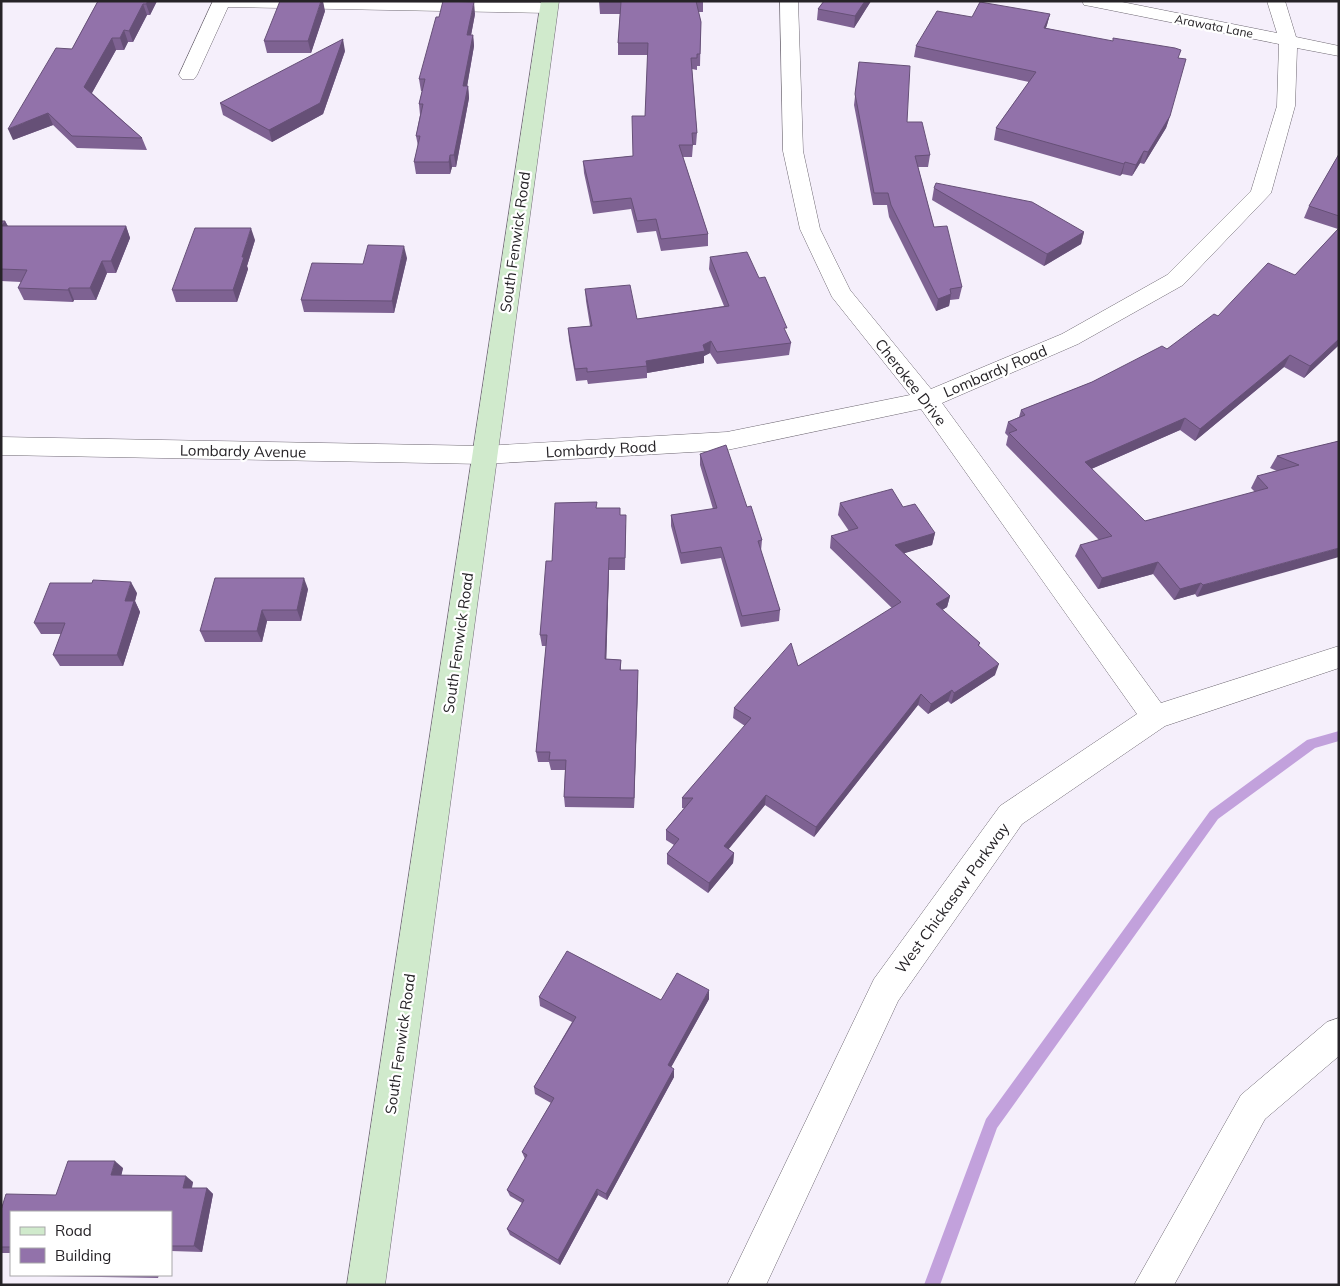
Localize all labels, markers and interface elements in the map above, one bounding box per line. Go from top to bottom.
street label: Arawata Lane [1173,11,1255,41]
street label: South Fenwick Road [496,170,534,314]
street label: Cherokee Drive [871,335,951,429]
street label: Lombardy Road [940,341,1050,401]
street label: Lombardy Road [545,437,657,461]
street label: Lombardy Avenue [180,440,306,462]
street label: South Fenwick Road [439,571,477,715]
street label: West Chickasaw Parkway [891,819,1013,977]
street label: South Fenwick Road [381,972,419,1116]
legend [10,1211,172,1276]
text: Road [55,1221,92,1240]
text: Building [55,1246,111,1265]

